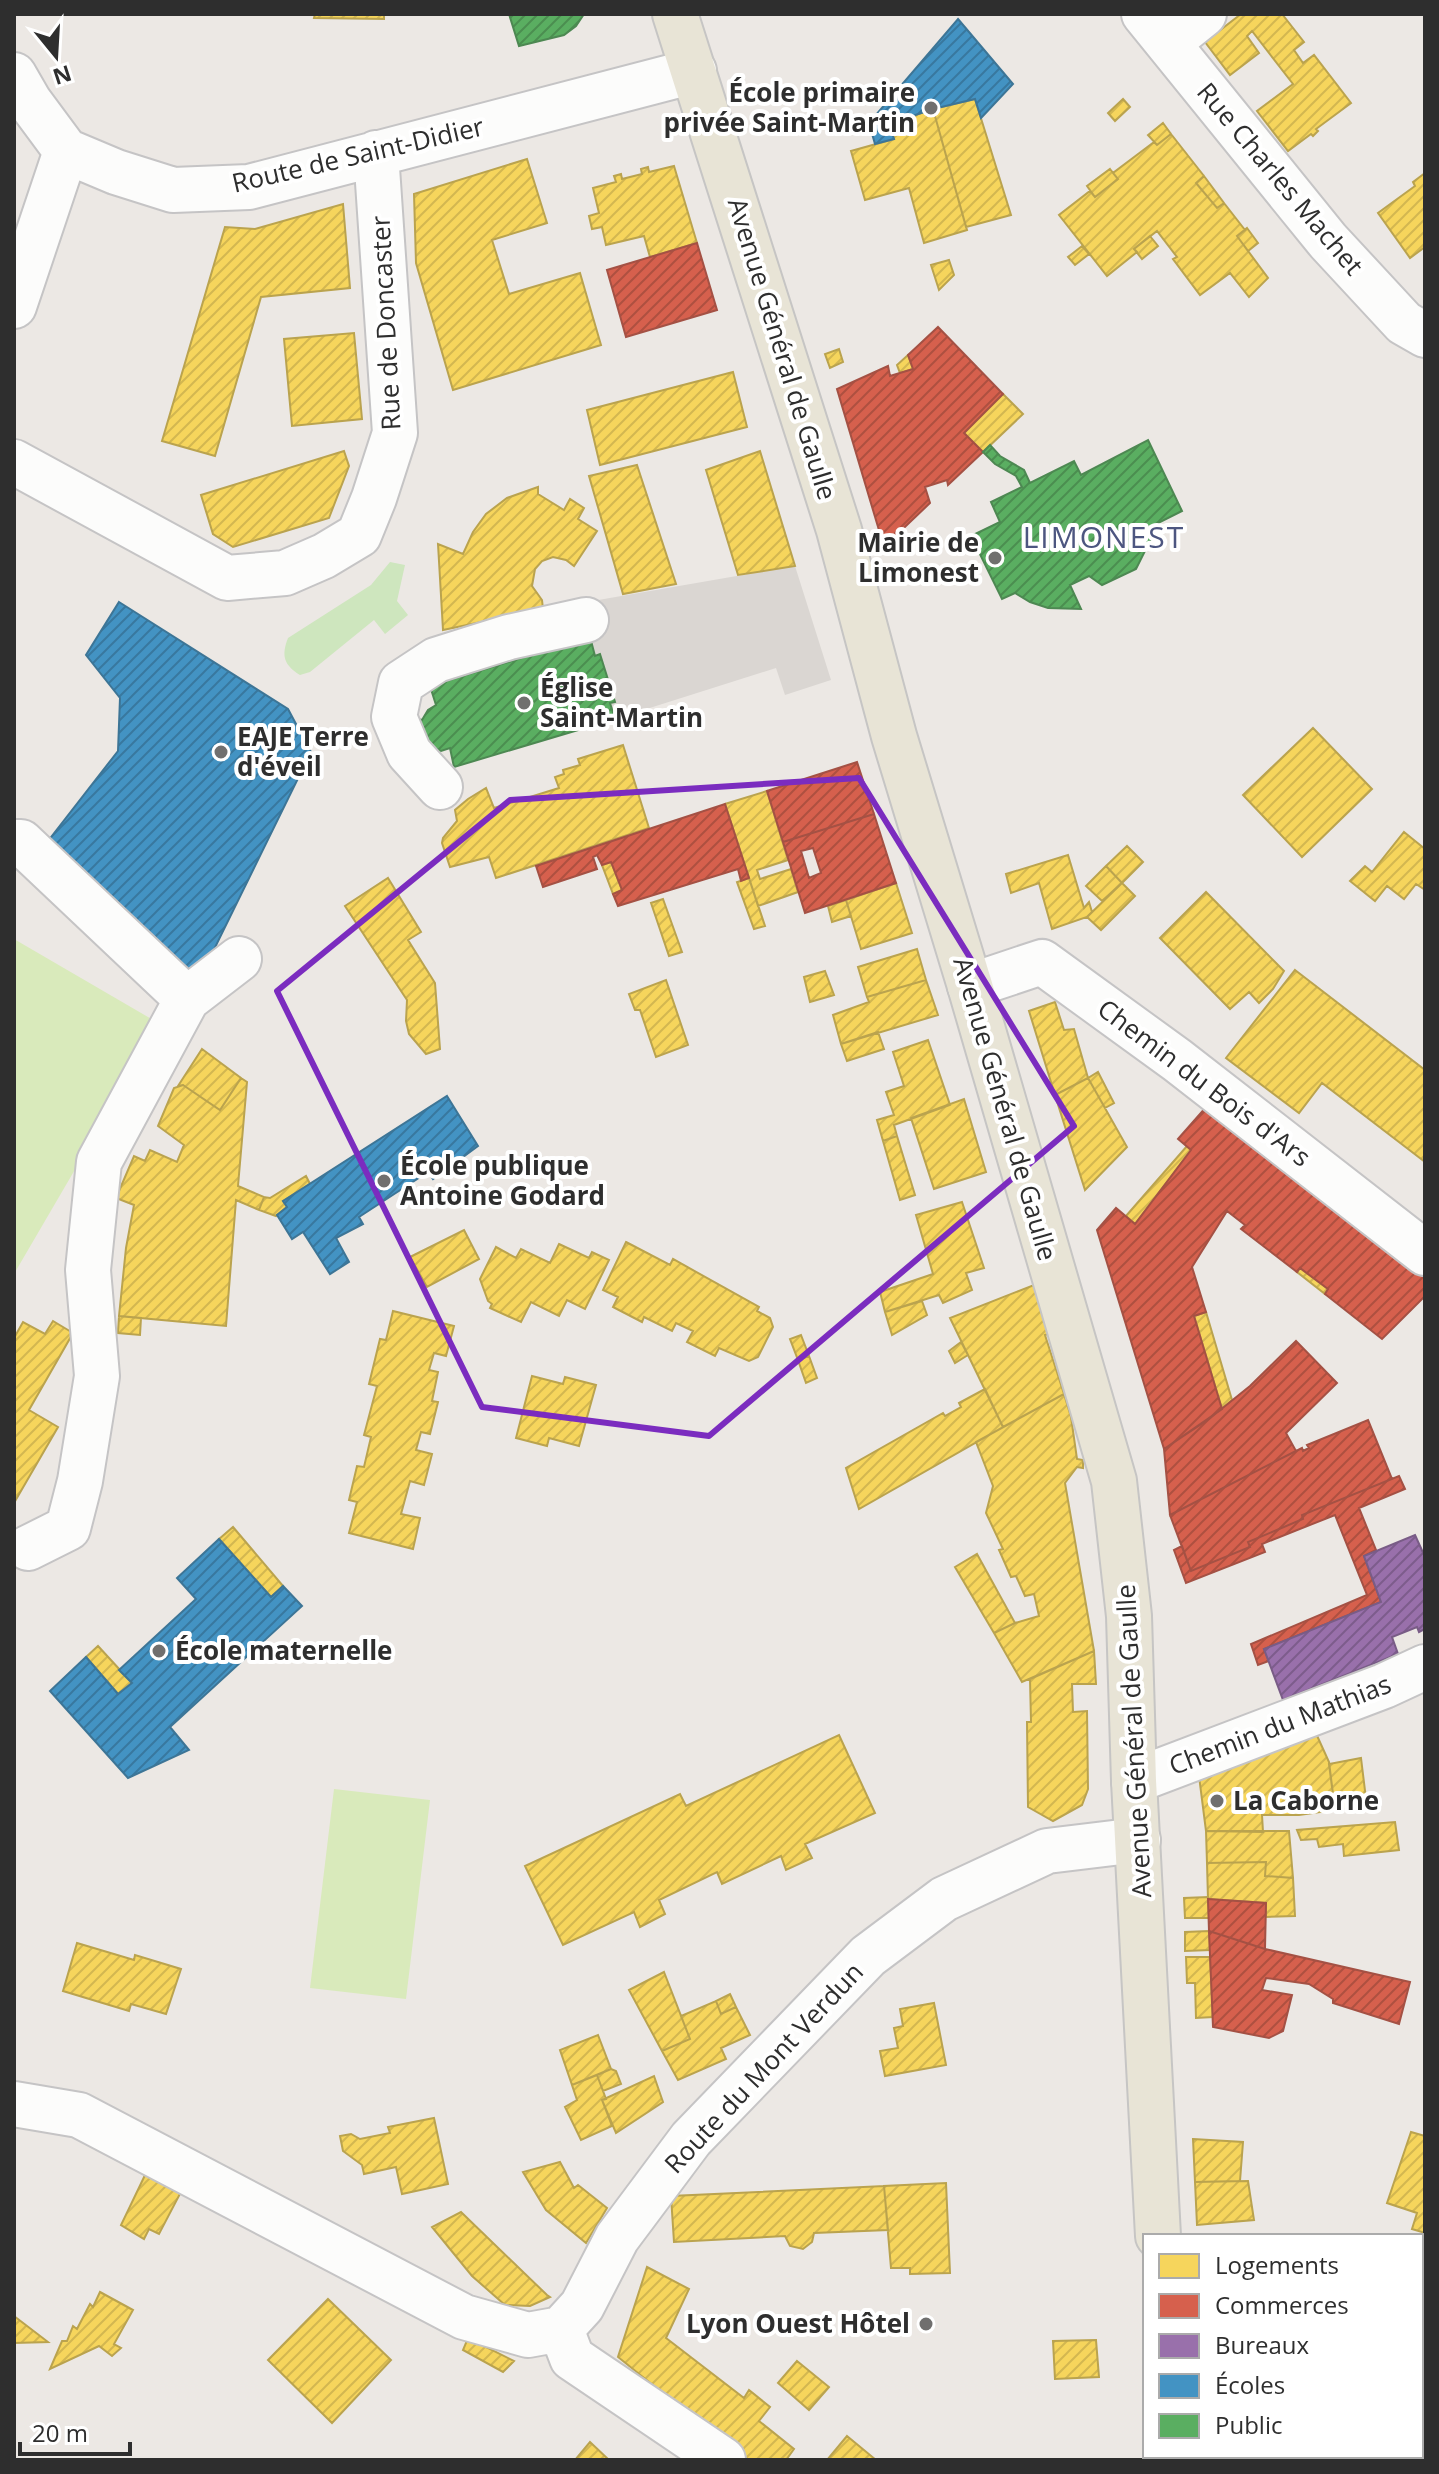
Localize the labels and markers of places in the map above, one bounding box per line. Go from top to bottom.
place label: École primaire privée Saint-Martin [664,74,915,140]
marker: École primaire privée Saint-Martin [922,99,940,117]
place label: Mairie de Limonest [857,524,979,590]
marker: Mairie de Limonest [986,549,1004,567]
place label: Église Saint-Martin [540,669,703,735]
marker: Église Saint-Martin [515,694,533,712]
place label: EAJE Terre d'éveil [237,718,369,784]
marker: EAJE Terre d'éveil [212,743,230,761]
place label: École publique Antoine Godard [400,1147,605,1213]
marker: École publique Antoine Godard [375,1172,393,1190]
place label: École maternelle [175,1632,392,1668]
marker: École maternelle [150,1642,168,1660]
place label: La Caborne [1233,1782,1379,1818]
marker: La Caborne [1208,1792,1226,1810]
place label: Lyon Ouest Hôtel [686,2305,910,2341]
marker: Lyon Ouest Hôtel [917,2315,935,2333]

